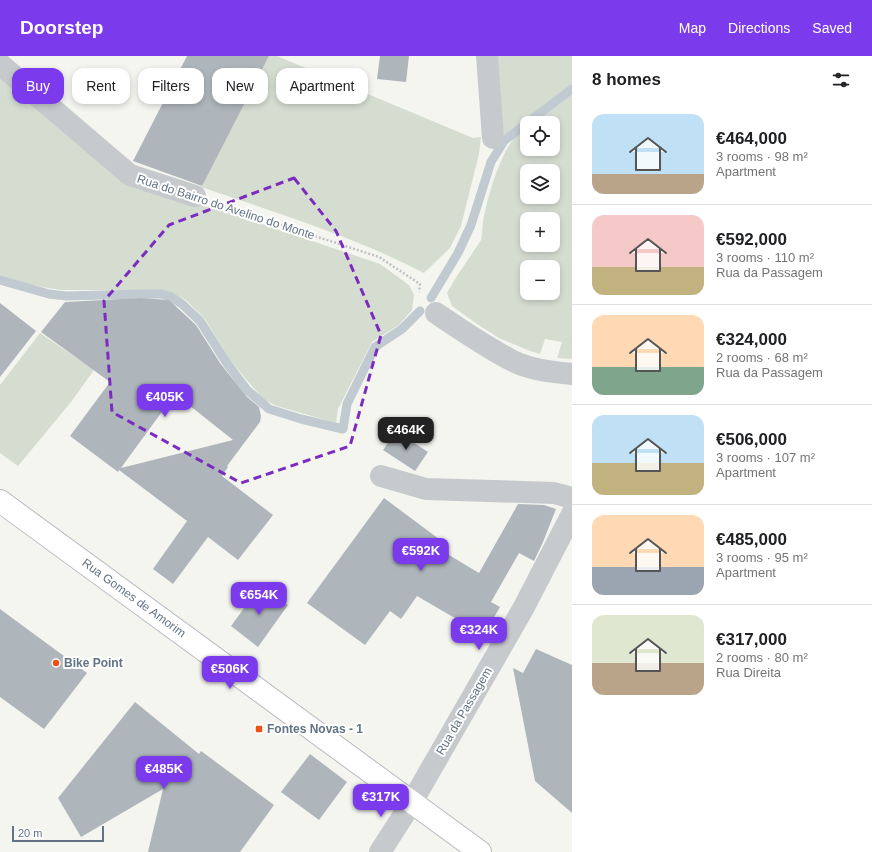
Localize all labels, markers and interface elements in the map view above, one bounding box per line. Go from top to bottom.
text: Doorstep [20,17,103,38]
text: Map [679,20,706,36]
text: Directions [728,20,790,36]
text: Saved [812,20,852,36]
chip: Buy [12,68,64,104]
chip: Rent [72,68,130,104]
chip: Filters [138,68,204,104]
chip: New [212,68,268,104]
chip: Apartment [276,68,368,104]
icon: filters [830,69,852,91]
text: 8 homes [592,70,661,89]
map controls [520,116,560,300]
button: locate [520,116,560,156]
text: €464,000 [716,129,787,148]
icon: home [624,130,672,178]
text: 3 rooms · 98 m² [716,149,808,164]
button: layers [520,164,560,204]
text: Apartment [716,164,776,179]
street label: Rua do Bairro do Avelino do Monte [135,172,317,242]
button: + [520,212,560,252]
text: €592,000 [716,230,787,249]
icon: home [624,231,672,279]
text: 3 rooms · 110 m² [716,250,814,265]
button: − [520,260,560,300]
text: Rua da Passagem [716,265,823,280]
text: €324,000 [716,330,787,349]
icon: home [624,331,672,379]
text: 2 rooms · 68 m² [716,350,808,365]
text: Rua da Passagem [716,365,823,380]
pin: €405K [137,384,193,418]
text: €405K [146,389,184,404]
pin: €464K [378,417,434,451]
text: €464K [387,422,425,437]
text: €506,000 [716,430,787,449]
icon: home [624,431,672,479]
text: 3 rooms · 107 m² [716,450,815,465]
text: Apartment [716,465,776,480]
text: €485,000 [716,530,787,549]
icon: home [624,531,672,579]
pin: €592K [393,538,449,572]
text: €592K [402,543,440,558]
text: 3 rooms · 95 m² [716,550,808,565]
street label: Rua Gomes de Amorim [79,556,189,640]
text: Apartment [716,565,776,580]
pin: €654K [231,582,287,616]
text: €654K [240,587,278,602]
pin: €324K [451,617,507,651]
text: €324K [460,622,498,637]
text: €317,000 [716,630,787,649]
icon: home [624,631,672,679]
text: 2 rooms · 80 m² [716,650,808,665]
place label: Bike Point [64,656,123,670]
pin: €506K [202,656,258,690]
marker: Bike Point [51,658,61,668]
text: €506K [211,661,249,676]
street label: Rua da Passagem [433,665,495,757]
text: Rua Direita [716,665,781,680]
place label: Fontes Novas - 1 [267,722,363,736]
marker: Fontes Novas - 1 [254,724,264,734]
pin: €485K [136,756,192,790]
text: €485K [145,761,183,776]
pin: €317K [353,784,409,818]
text: €317K [362,789,400,804]
scale bar [12,824,104,843]
text: 20 m [18,827,42,839]

